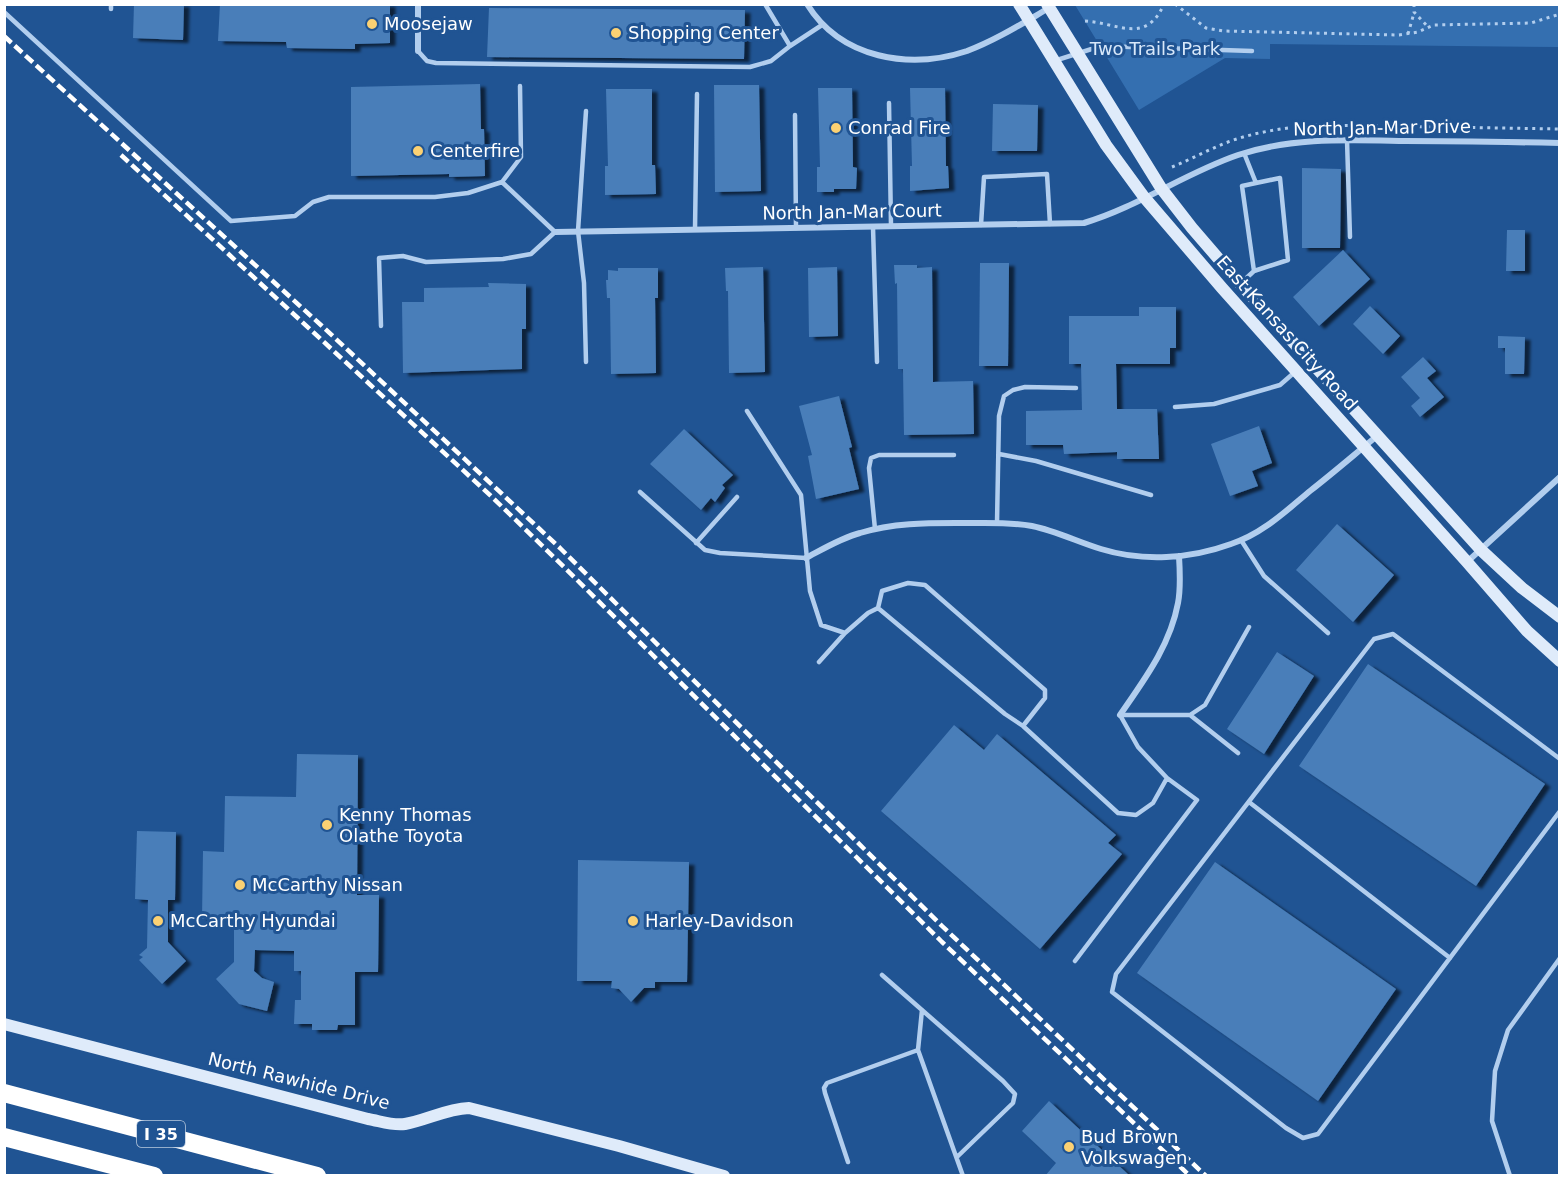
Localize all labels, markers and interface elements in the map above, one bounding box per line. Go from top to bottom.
place label: Moosejaw [384,13,473,34]
marker: Moosejaw [365,17,379,31]
place label: Shopping Center [628,22,779,43]
marker: Shopping Center [609,26,623,40]
park label: Two Trails Park [1089,38,1221,59]
street label: North Jan-Mar Drive [1293,115,1471,140]
place label: Conrad Fire [848,117,951,138]
marker: Conrad Fire [829,121,843,135]
place label: Centerfire [430,140,520,161]
marker: Centerfire [411,144,425,158]
street label: North Jan-Mar Court [762,199,942,224]
street label: East Kansas City Road [1213,251,1362,414]
place label: Kenny Thomas Olathe Toyota [339,804,472,846]
marker: Kenny Thomas Olathe Toyota [320,818,334,832]
place label: McCarthy Nissan [252,874,403,895]
marker: McCarthy Nissan [233,878,247,892]
place label: McCarthy Hyundai [170,910,336,931]
place label: Harley-Davidson [645,910,794,931]
marker: McCarthy Hyundai [151,914,165,928]
marker: Harley-Davidson [626,914,640,928]
street label: North Rawhide Drive [206,1048,392,1113]
road number: I 35 [137,1121,185,1147]
place label: Bud Brown Volkswagen [1081,1126,1187,1168]
marker: Bud Brown Volkswagen [1062,1140,1076,1154]

